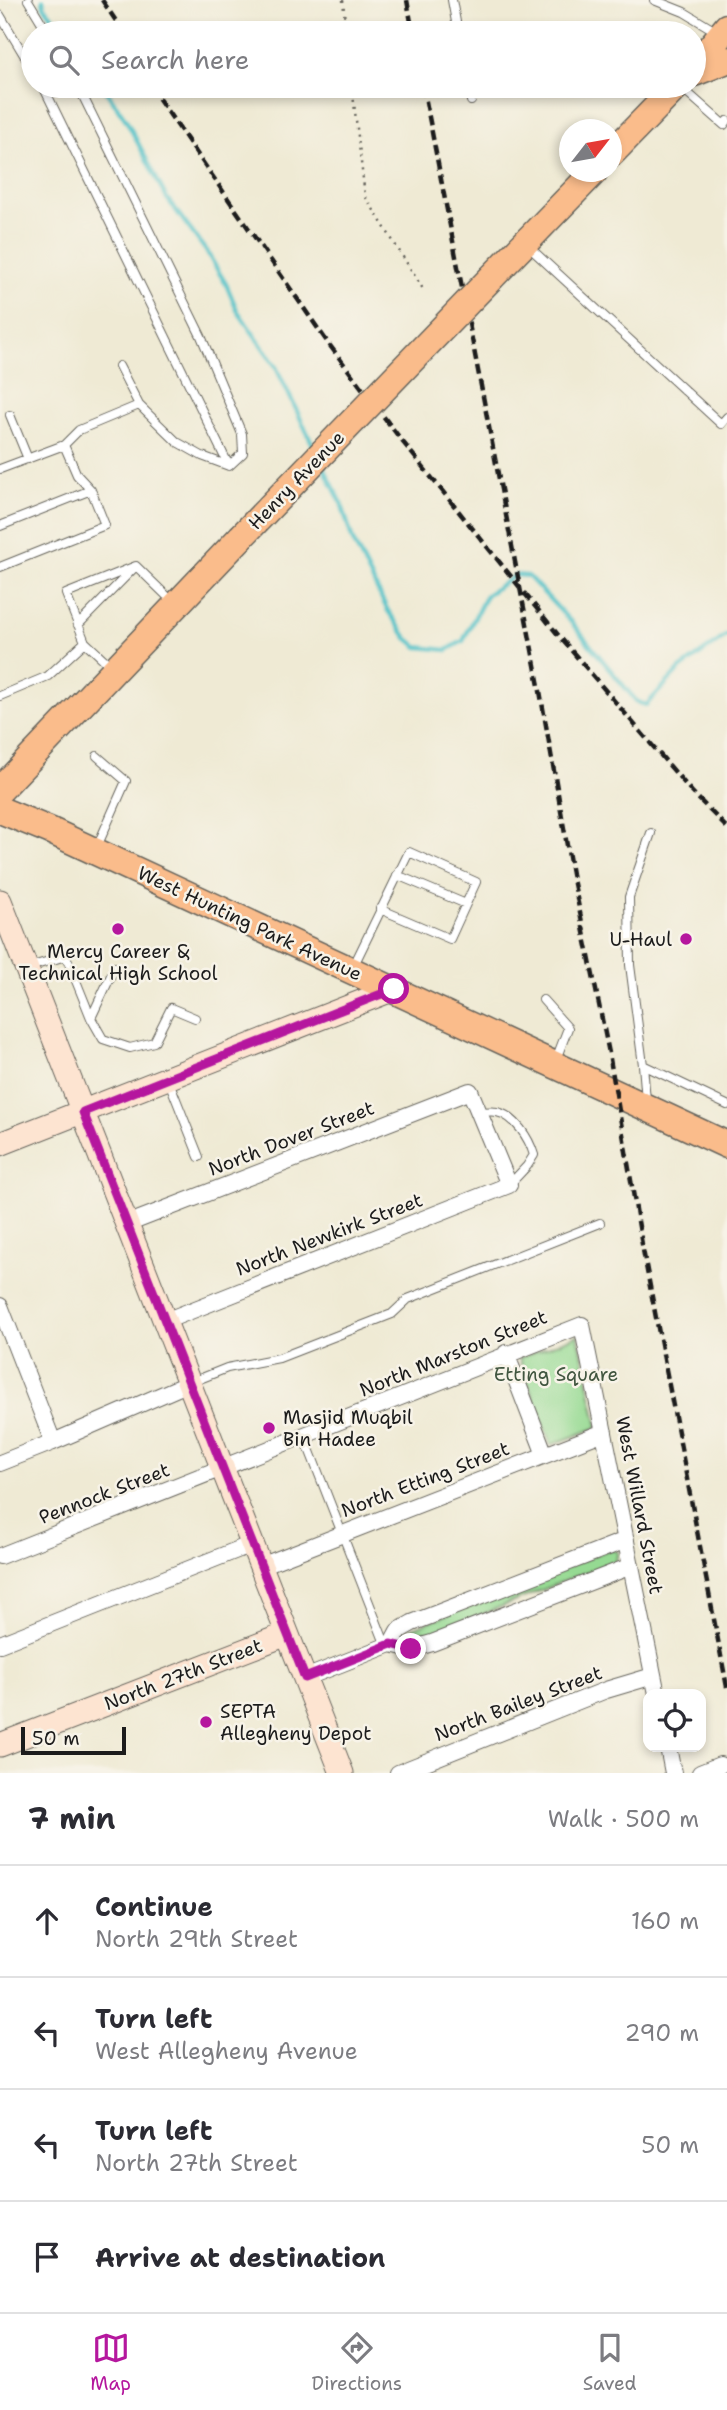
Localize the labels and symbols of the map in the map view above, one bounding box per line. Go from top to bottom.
north arrow [559,119,622,182]
street label: Henry Avenue [243,425,350,535]
street label: West Hunting Park Avenue [134,860,366,987]
marker: Mercy Career & Technical High School [110,921,126,937]
place label: U-Haul [610,927,672,952]
marker: U-Haul [678,931,694,947]
place label: Mercy Career & Technical High School [18,939,218,986]
route start [378,973,409,1004]
street label: North Dover Street [205,1095,378,1182]
street label: North Newkirk Street [232,1187,426,1282]
street label: North Marston Street [356,1304,551,1403]
park label: Etting Square [494,1362,618,1387]
place label: Masjid Muqbil Bin Hadee [283,1405,413,1452]
street label: West Willard Street [610,1414,669,1596]
marker: Masjid Muqbil Bin Hadee [261,1420,277,1436]
street label: North Etting Street [338,1436,513,1523]
street label: Pennock Street [35,1457,173,1530]
street label: North 27th Street [101,1633,266,1716]
route end [395,1633,426,1664]
street label: North Bailey Street [431,1660,606,1747]
place label: SEPTA Allegheny Depot [220,1699,372,1746]
marker: SEPTA Allegheny Depot [198,1714,214,1730]
scale bar [21,1724,126,1756]

